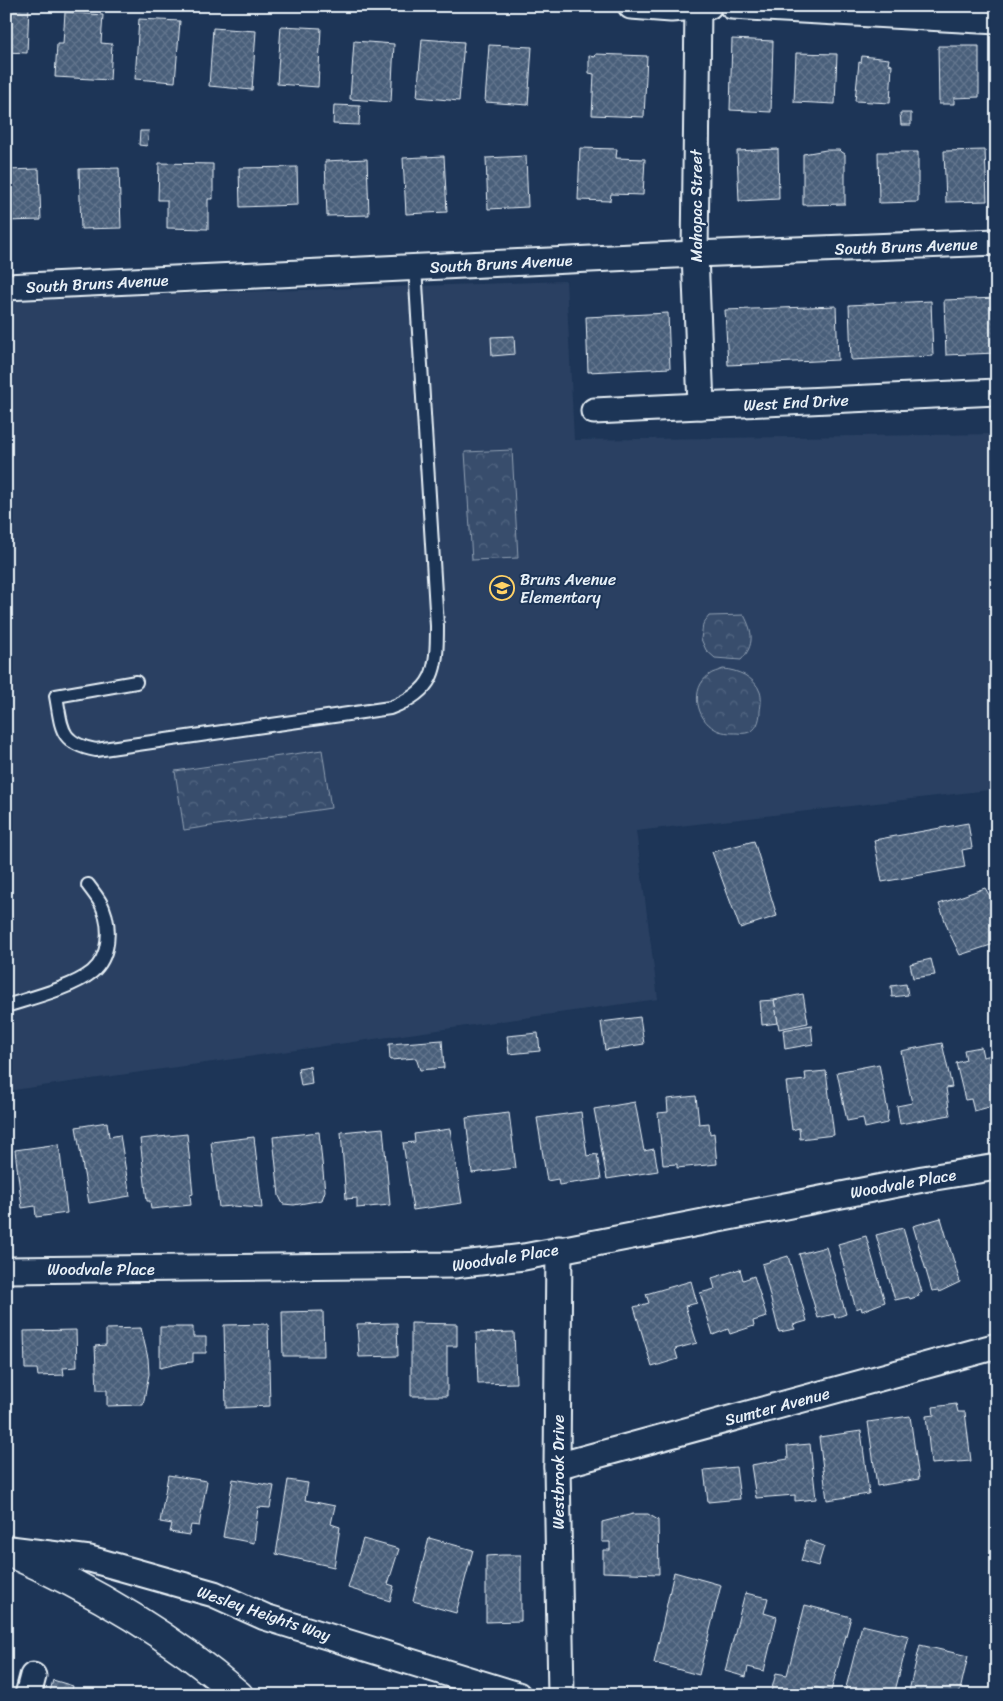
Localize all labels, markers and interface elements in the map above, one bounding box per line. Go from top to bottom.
street label: Mahopac Street [682,149,711,262]
street label: South Bruns Avenue [834,230,978,263]
street label: South Bruns Avenue [429,245,573,282]
street label: South Bruns Avenue [25,265,169,302]
street label: West End Drive [743,385,849,420]
place label: Bruns Avenue Elementary [520,565,616,612]
school or university icon: Bruns Avenue Elementary [489,575,515,601]
street label: Woodvale Place [848,1160,959,1207]
street label: Woodvale Place [450,1235,561,1280]
street label: Woodvale Place [47,1255,155,1284]
street label: Sumter Avenue [721,1379,833,1434]
street label: Westbrook Drive [544,1415,573,1529]
street label: Wesley Heights Way [193,1577,335,1650]

